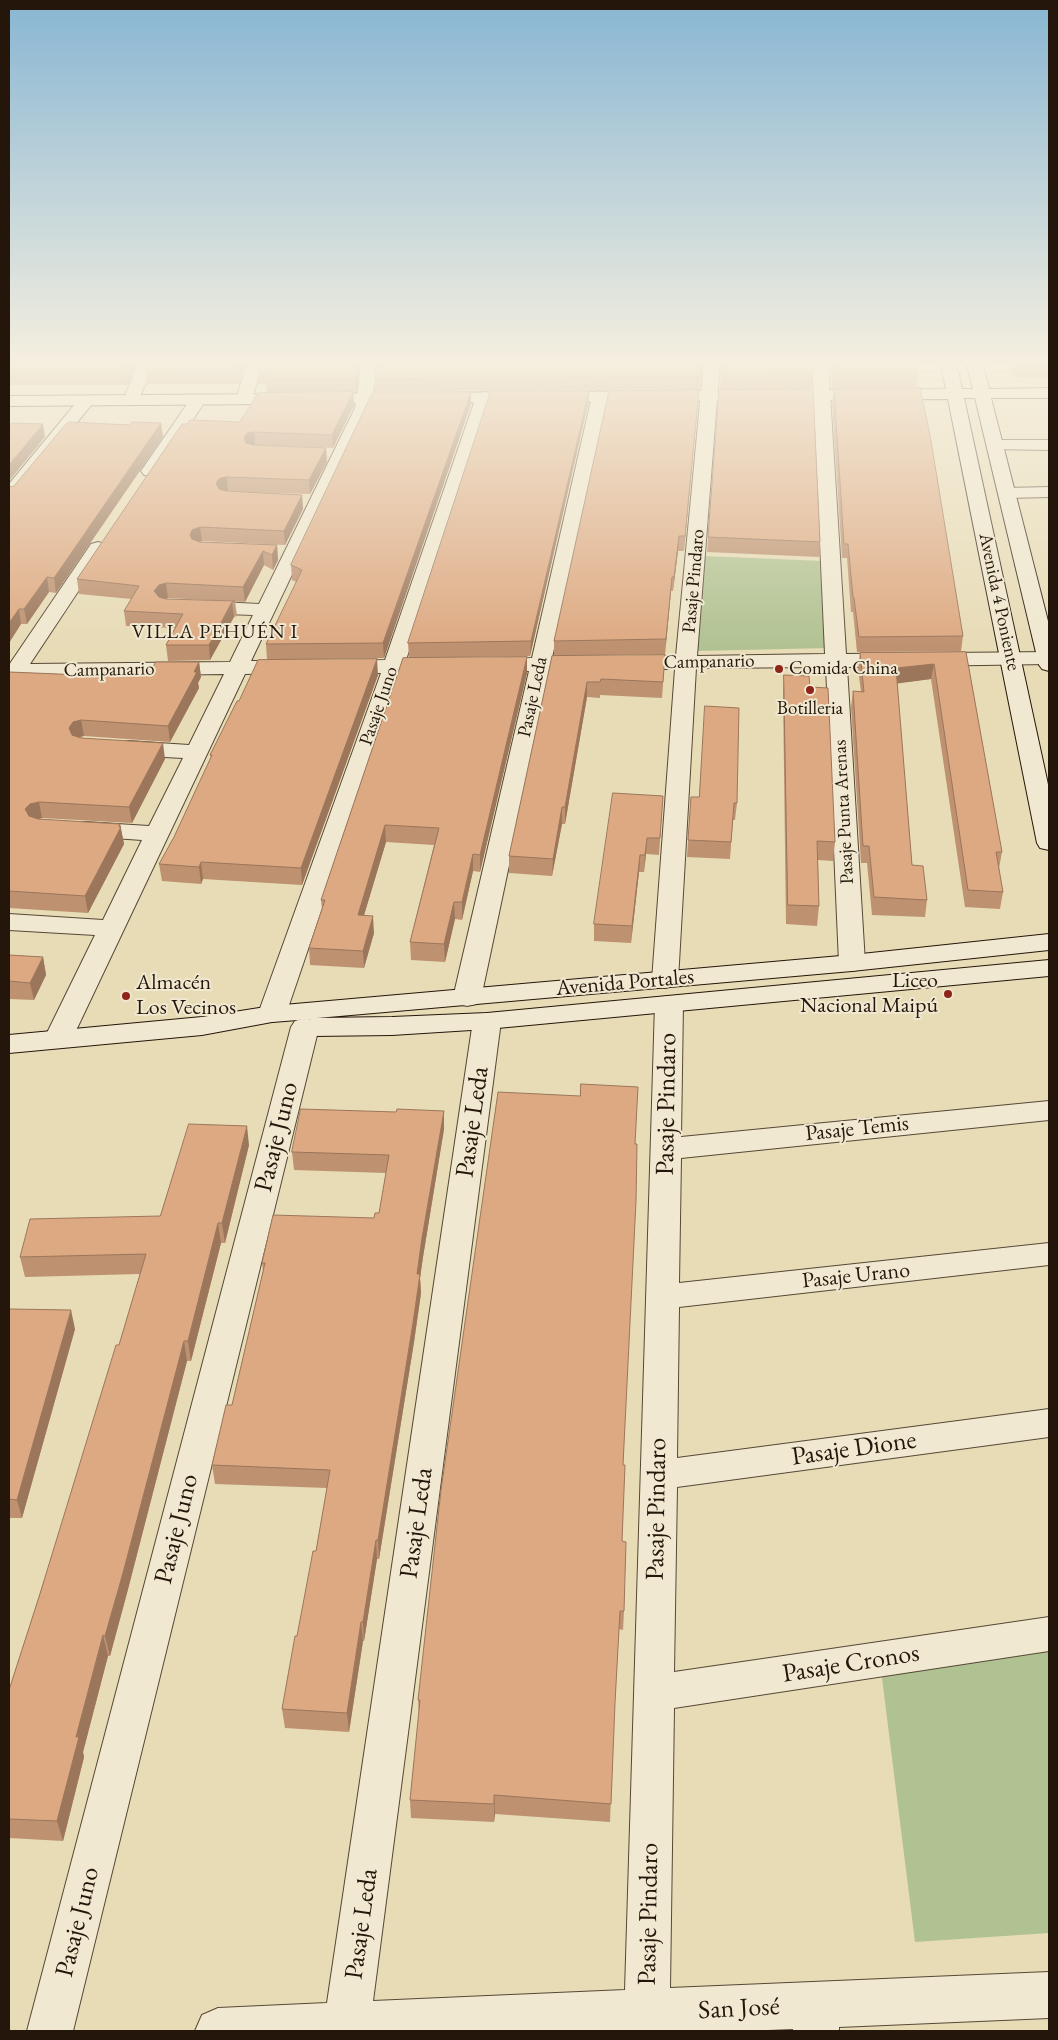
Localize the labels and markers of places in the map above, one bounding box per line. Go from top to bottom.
place label: Comida China [789,658,898,680]
marker: Comida China [773,663,785,675]
marker: Botilleria [804,684,816,696]
place label: Botilleria [777,698,843,720]
place label: Liceo Nacional Maipú [800,968,938,1019]
place label: Almacén Los Vecinos [136,970,236,1021]
marker: Liceo Nacional Maipú [942,988,954,1000]
marker: Almacén Los Vecinos [120,990,132,1002]

